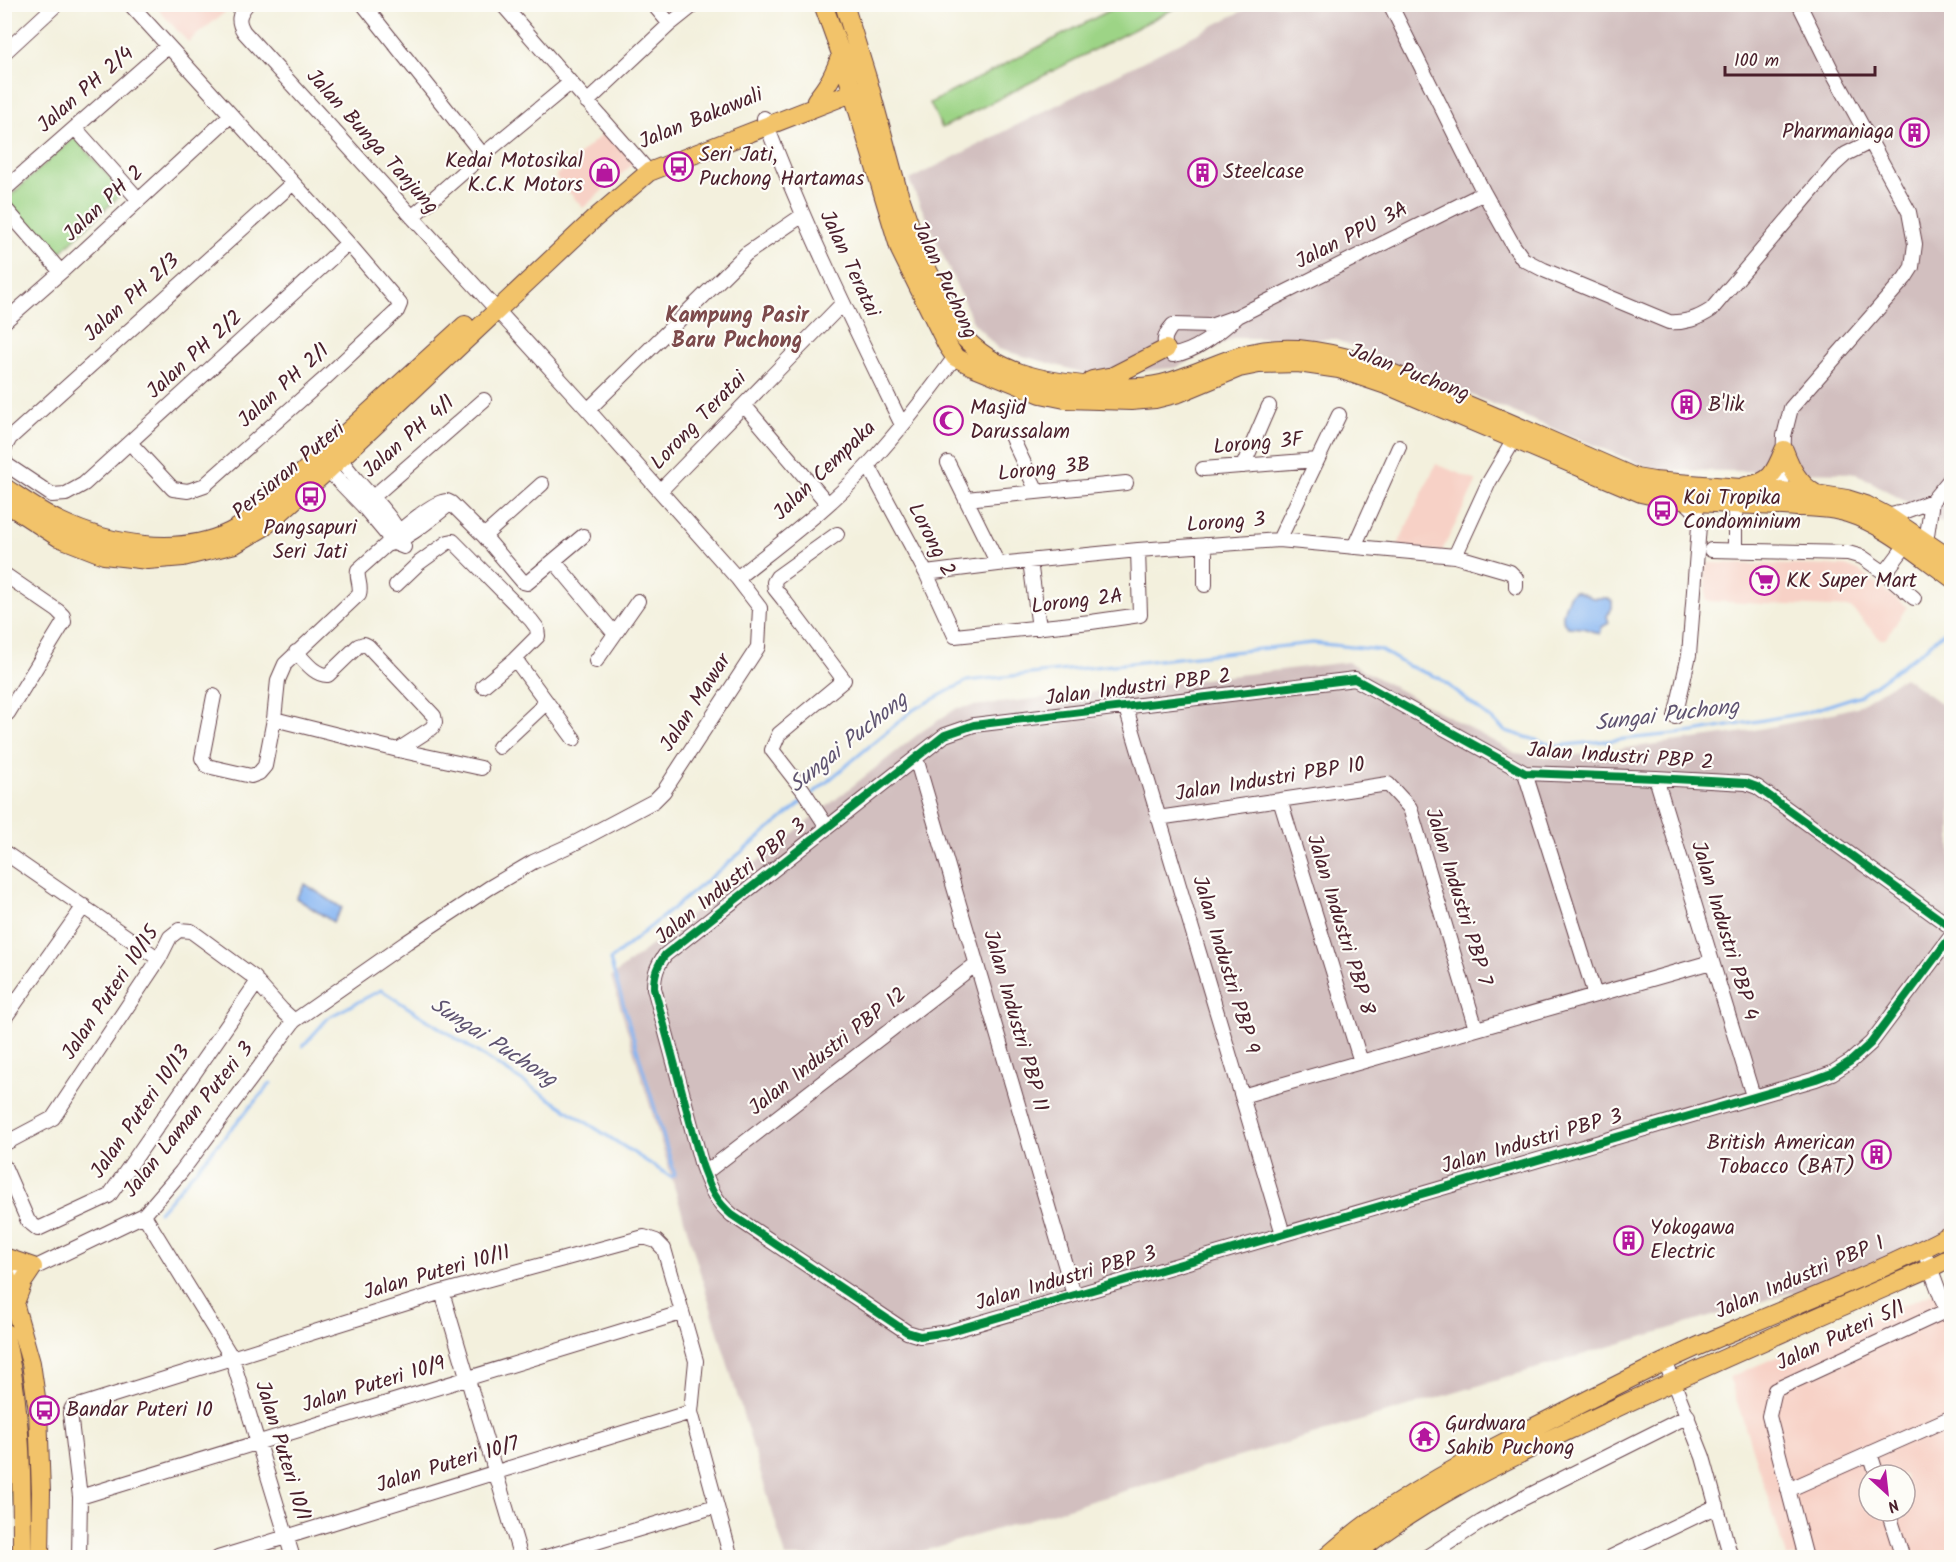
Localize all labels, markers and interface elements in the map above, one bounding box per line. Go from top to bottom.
street label: Jalan PH 2/4 [30,38,142,142]
scale bar [1725,39,1875,77]
text: 100 m [1734,47,1779,76]
street label: Jalan Bunga Tanjung [297,62,447,222]
street label: Jalan Bakawali [634,79,769,159]
place label: Pharmaniaga [1782,116,1894,149]
building icon: Pharmaniaga [1899,116,1931,148]
place label: Seri Jati, Puchong Hartamas [699,139,865,196]
place label: Kedai Motosikal K.C.K Motors [445,145,583,202]
bus stop icon: Seri Jati, Puchong Hartamas [662,151,694,183]
building icon: Steelcase [1186,156,1218,188]
place label: Steelcase [1223,156,1304,189]
shop icon: Kedai Motosikal K.C.K Motors [588,157,620,189]
street label: Jalan PH 2 [56,158,152,250]
street label: Jalan PPU 3A [1290,193,1414,279]
street label: Jalan Teratai [810,205,889,324]
street label: Jalan Puchong [902,215,986,345]
street label: Jalan PH 2/3 [76,246,188,350]
district label: Kampung Pasir Baru Puchong [665,299,810,359]
street label: Jalan PH 2/2 [139,303,251,407]
street label: Jalan PH 2/1 [230,335,338,437]
street label: Jalan Puchong [1344,335,1474,411]
street label: Lorong Teratai [643,363,756,478]
street label: Jalan PH 4/1 [355,387,463,487]
building icon: B'lik [1671,389,1703,421]
place label: B'lik [1708,389,1745,422]
place label: Masjid Darussalam [970,392,1070,449]
mosque icon: Masjid Darussalam [933,404,965,436]
street label: Persiaran Puteri [225,413,354,528]
street label: Jalan Cempaka [766,413,884,529]
street label: Lorong 3F [1212,423,1306,464]
street label: Lorong 3B [996,449,1092,491]
bus stop icon: Pangsapuri Seri Jati [294,481,326,513]
place label: Koi Tropika Condominium [1683,482,1801,539]
bus stop icon: Koi Tropika Condominium [1646,494,1678,526]
street label: Lorong 2 [898,497,964,583]
street label: Lorong 3 [1185,504,1267,542]
place label: Pangsapuri Seri Jati [263,512,358,569]
supermarket icon: KK Super Mart [1749,565,1781,597]
place label: KK Super Mart [1786,565,1918,598]
street label: Lorong 2A [1029,580,1125,624]
street label: Jalan Mawar [652,646,741,759]
street label: Jalan Industri PBP 2 [1043,660,1233,716]
water label: Sungai Puchong [782,683,918,802]
water label: Sungai Puchong [1593,690,1743,742]
street label: Jalan Industri PBP 2 [1526,734,1714,780]
street label: Jalan Industri PBP 10 [1173,749,1367,811]
street label: Jalan Industri PBP 7 [1415,804,1501,991]
street label: Jalan Industri PBP 3 [648,810,814,954]
street label: Jalan Industri PBP 8 [1297,831,1383,1020]
street label: Jalan Industri PBP 4 [1681,837,1767,1025]
street label: Jalan Industri PBP 9 [1182,872,1268,1058]
street label: Jalan Puteri 10/15 [54,918,169,1067]
street label: Jalan Industri PBP 11 [973,926,1057,1116]
street label: Jalan Industri PBP 12 [742,979,914,1125]
water label: Sungai Puchong [423,989,565,1098]
street label: Jalan Laman Puteri 3 [115,1035,263,1205]
street label: Jalan Puteri 10/13 [82,1038,200,1186]
street label: Jalan Industri PBP 3 [1438,1100,1626,1184]
place label: British American Tobacco (BAT) [1707,1127,1855,1184]
building icon: British American Tobacco (BAT) [1860,1139,1892,1171]
place label: Yokogawa Electric [1650,1212,1735,1269]
building icon: Yokogawa Electric [1613,1224,1645,1256]
street label: Jalan Industri PBP 1 [1710,1227,1890,1329]
street label: Jalan Puteri 10/11 [360,1236,514,1310]
street label: Jalan Industri PBP 3 [972,1237,1160,1321]
street label: Jalan Puteri 5/1 [1771,1292,1911,1380]
street label: Jalan Puteri 10/9 [298,1348,450,1422]
street label: Jalan Puteri 10/1 [245,1377,319,1525]
bus stop icon: Bandar Puteri 10 [29,1394,61,1426]
place label: Bandar Puteri 10 [66,1394,213,1427]
place label: Gurdwara Sahib Puchong [1445,1408,1575,1465]
temple icon: Gurdwara Sahib Puchong [1408,1420,1440,1452]
street label: Jalan Puteri 10/7 [372,1427,525,1502]
north arrow [1857,1463,1917,1523]
text: N [1883,1492,1903,1518]

